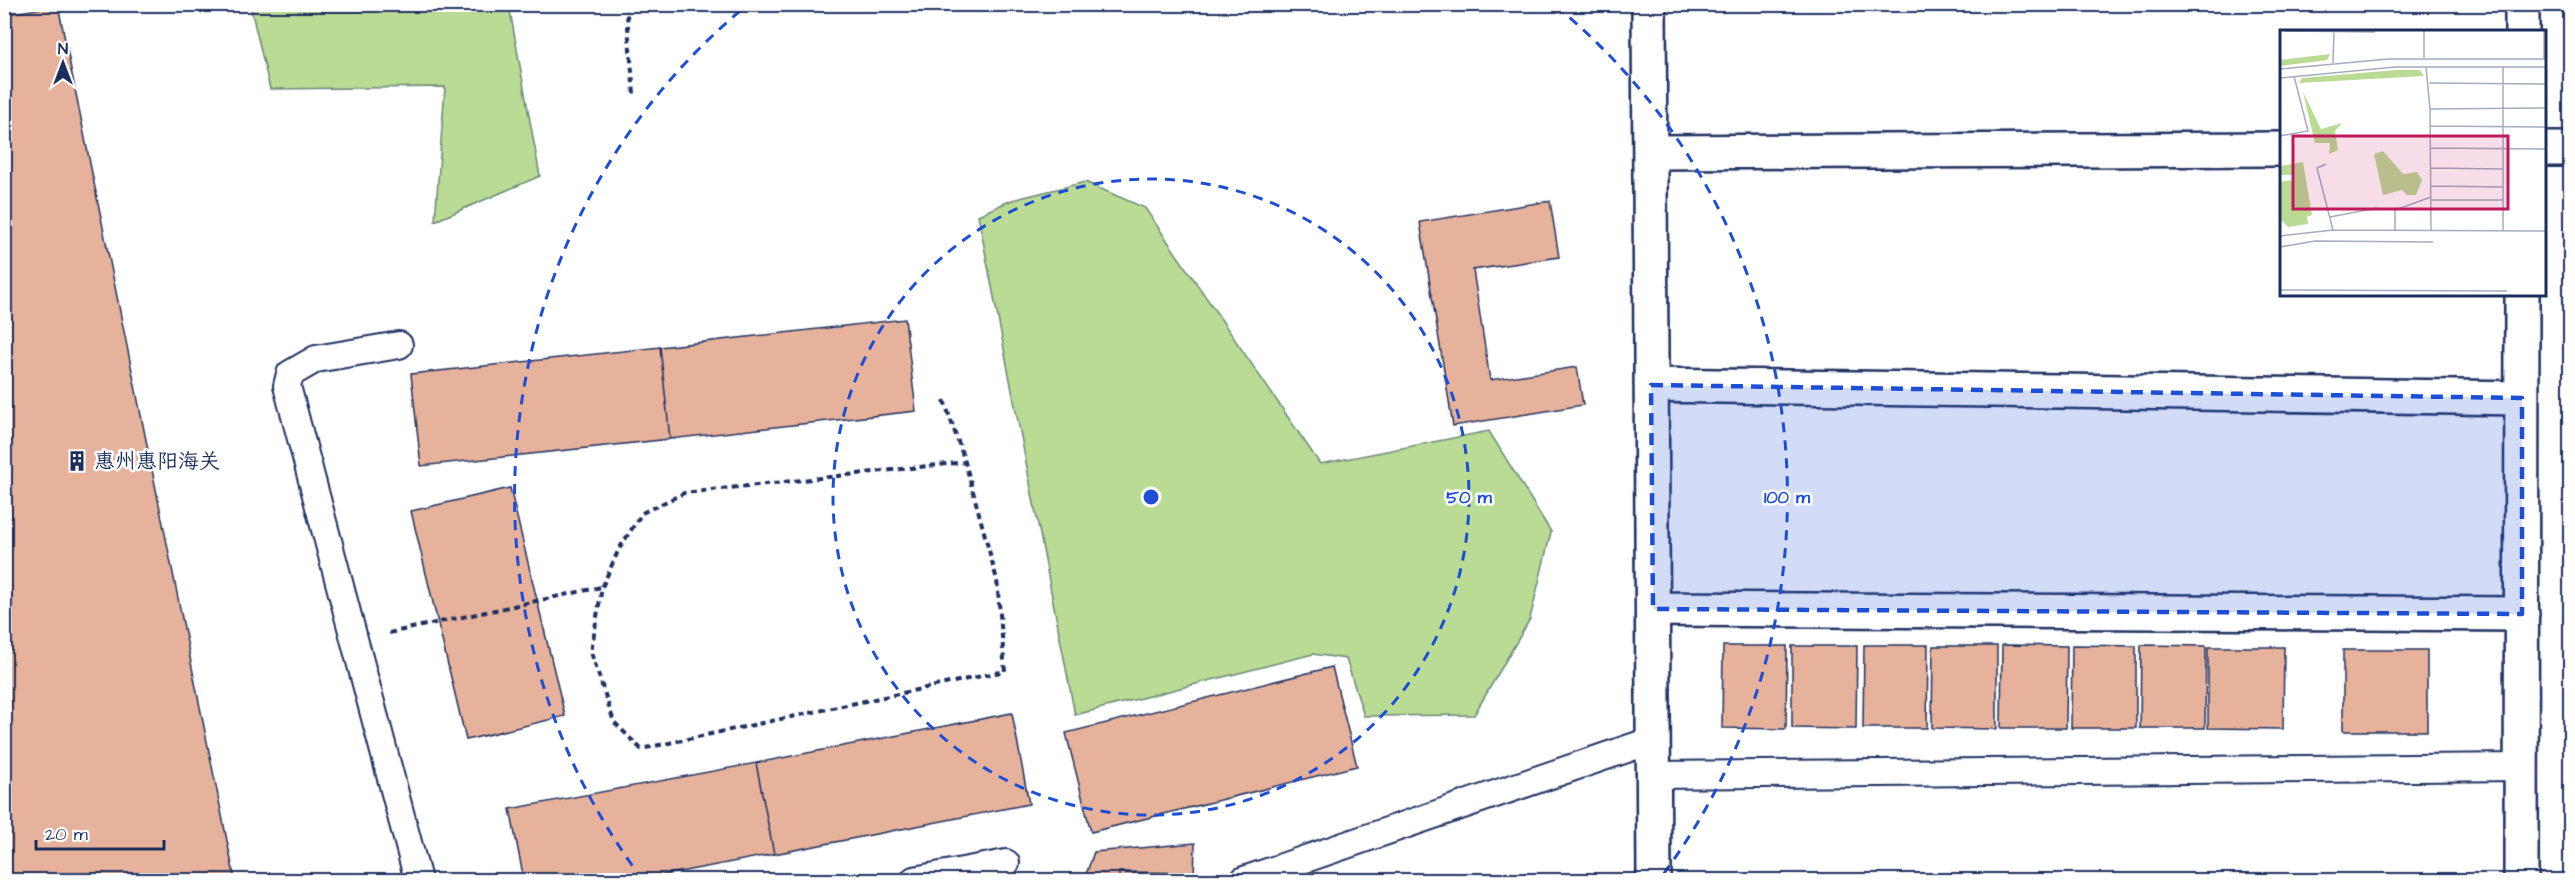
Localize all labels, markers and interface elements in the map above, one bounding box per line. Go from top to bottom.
inset map [2280,30,2545,296]
north arrow [33,33,93,93]
text: N [58,38,68,60]
place label: 惠州惠阳海关 [94,447,220,476]
building icon: 惠州惠阳海关 [65,449,89,473]
text: 50 m [1446,485,1493,510]
text: 100 m [1764,485,1811,510]
centre of rings [1141,487,1161,507]
scale bar [36,813,164,851]
text: 20 m [45,822,88,847]

